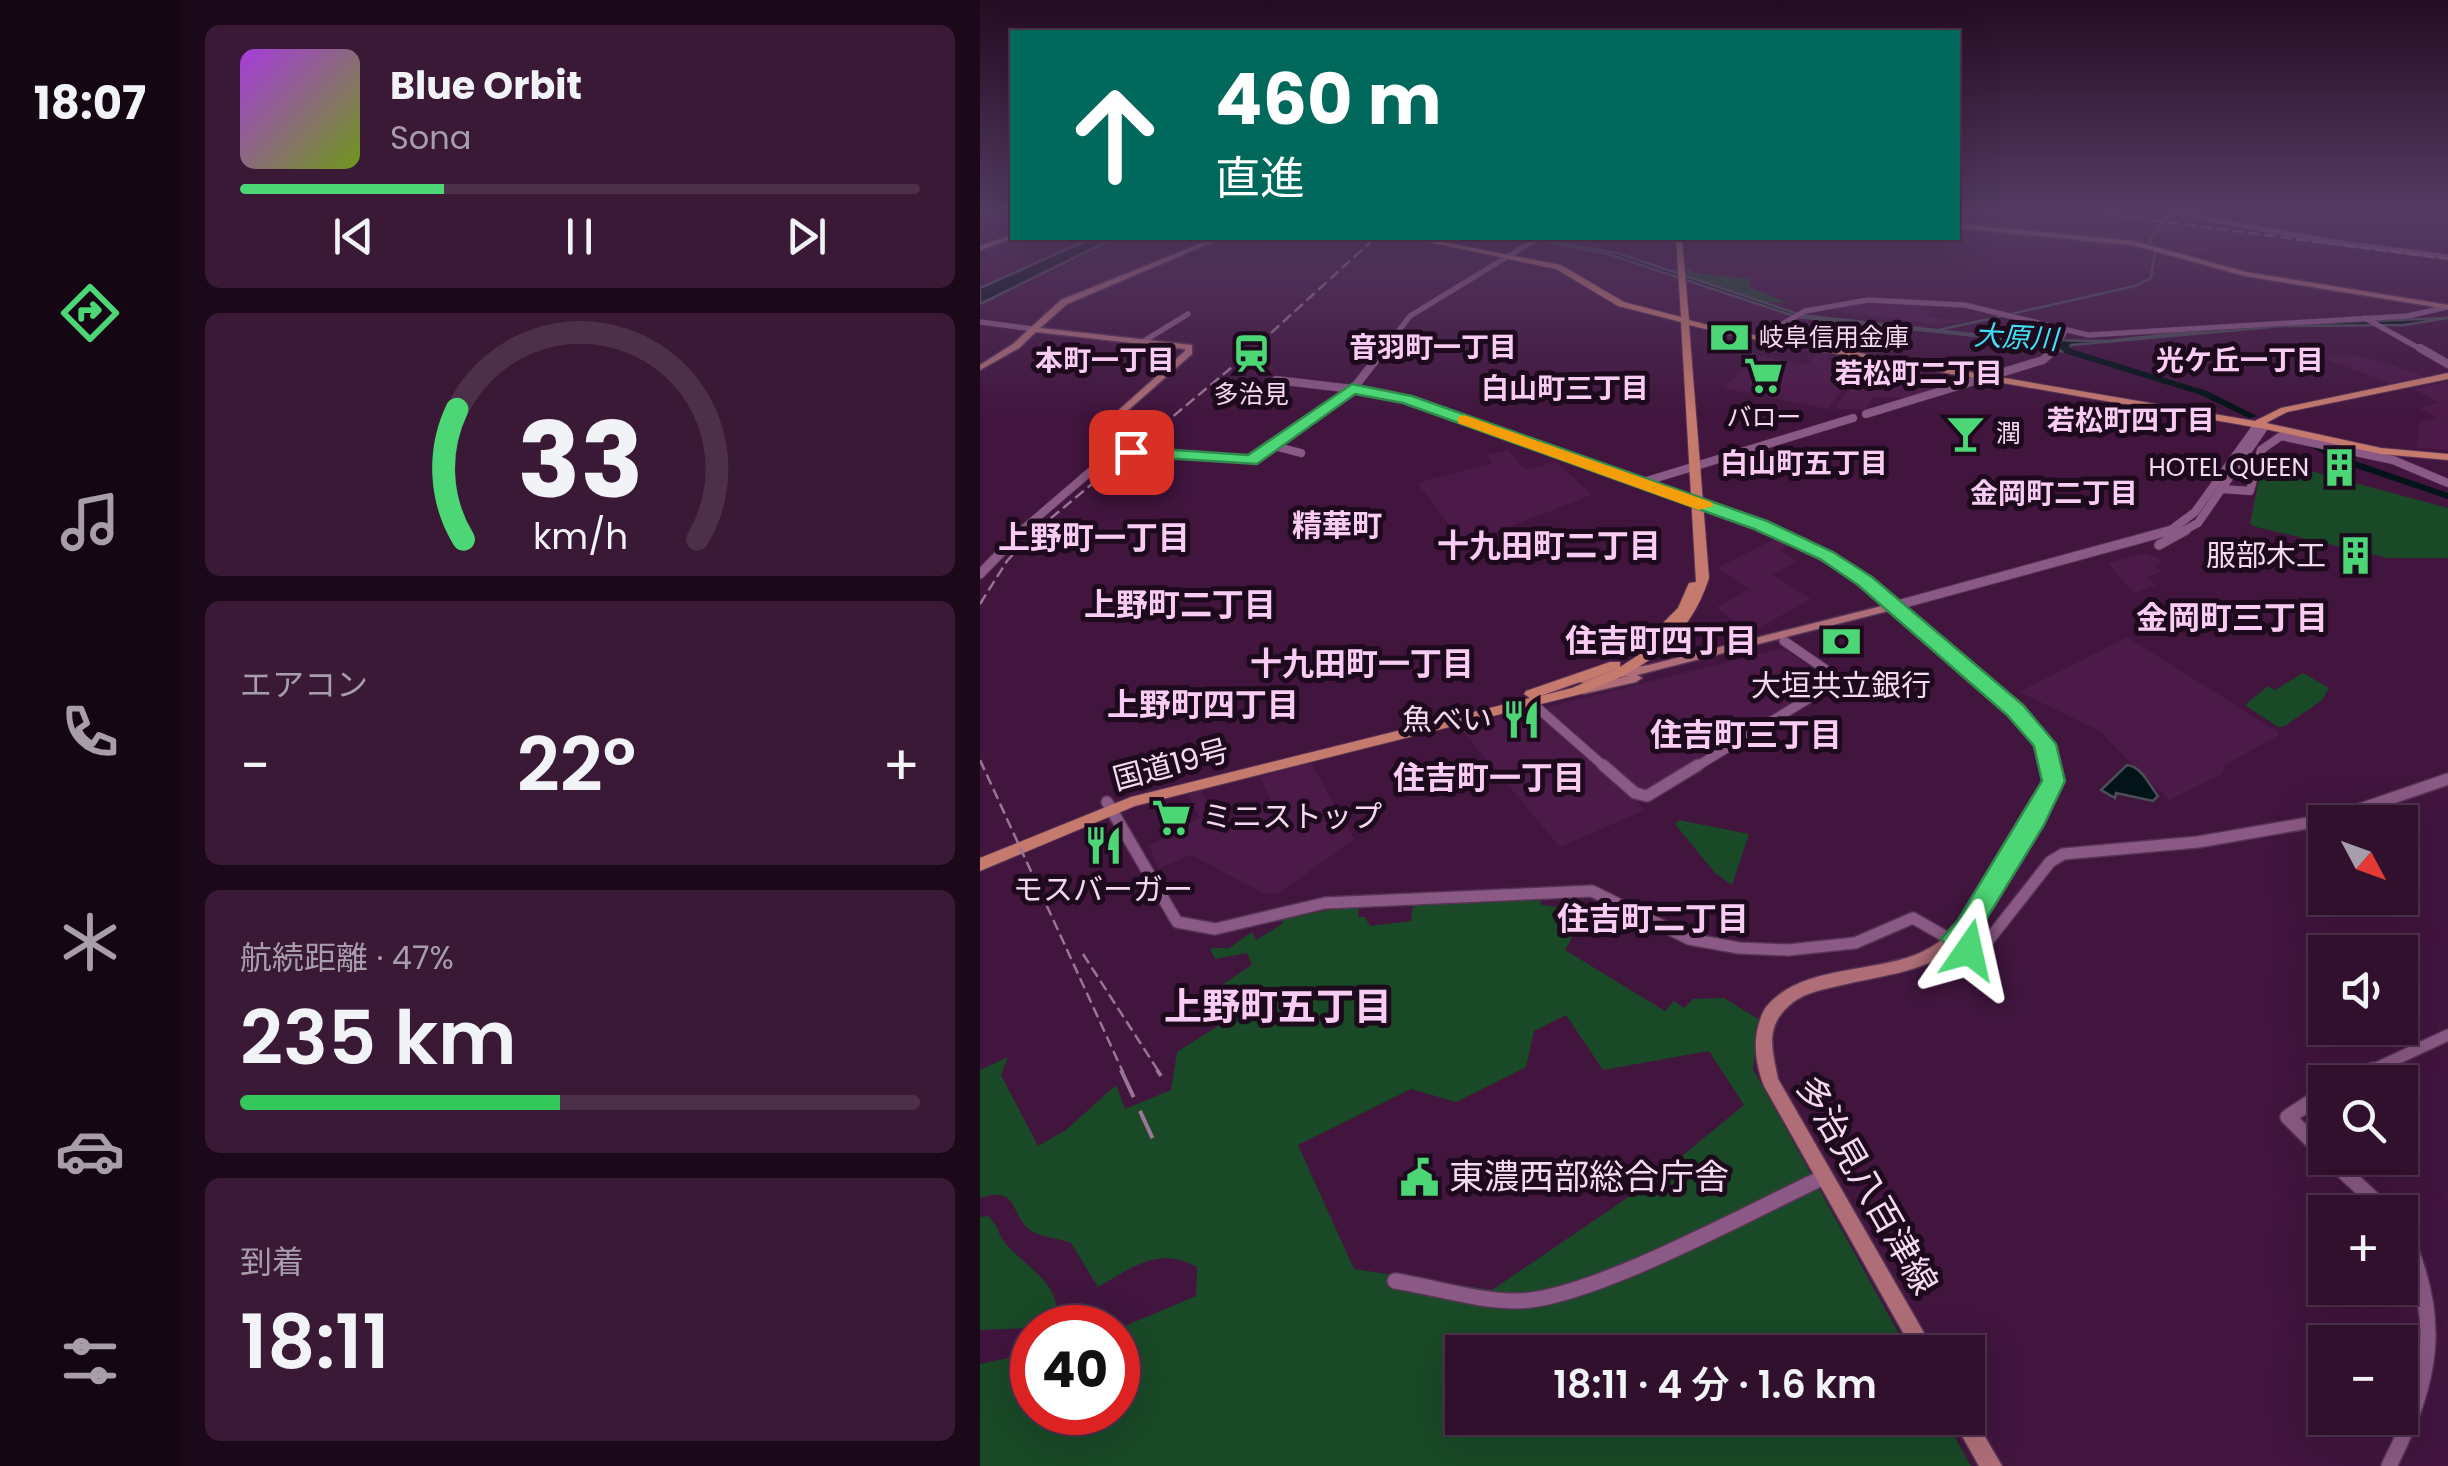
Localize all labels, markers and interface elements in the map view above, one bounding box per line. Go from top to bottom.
text: 460 m [1215,50,1442,149]
text: Blue Orbit [390,59,582,112]
icon: ahead [1050,70,1180,200]
text: 18:07 [34,72,146,135]
text: Sona [390,115,471,160]
text: 直進 [1215,147,1305,210]
icon: previous [326,209,381,264]
icon: pause [552,209,607,264]
icon: next [779,209,834,264]
icon: directions [55,278,125,348]
bank icon: 岐阜信用金庫 [1708,316,1750,358]
water label: 大原川 [1973,316,2062,359]
place label: 岐阜信用金庫 [1759,320,1909,355]
district label: 音羽町一丁目 [1349,328,1517,367]
station icon: 多治見 [1230,332,1272,374]
district label: 本町一丁目 [1035,341,1175,380]
district label: 光ケ丘一丁目 [2156,341,2324,380]
district label: 若松町二丁目 [1835,354,2003,393]
supermarket icon: バロー [1743,355,1785,397]
district label: 白山町三丁目 [1481,369,1649,408]
place label: 多治見 [1213,377,1289,412]
text: 33 [517,388,643,533]
place label: バロー [1726,400,1802,435]
district label: 若松町四丁目 [2047,401,2215,440]
pin [1089,410,1174,495]
bar icon: 潤 [1945,412,1987,454]
place label: 潤 [1996,416,2021,451]
icon: arrive [1104,425,1159,480]
district label: 白山町五丁目 [1720,444,1888,483]
building icon: HOTEL QUEEN [2318,446,2360,488]
place label: HOTEL QUEEN [2148,450,2309,485]
district label: 金岡町二丁目 [1970,474,2138,513]
icon: music [55,487,125,557]
district label: 精華町 [1292,504,1382,547]
text: km/h [532,511,628,562]
district label: 上野町一丁目 [998,515,1190,560]
district label: 十九田町二丁目 [1437,523,1661,568]
place label: 服部木工 [2206,534,2326,577]
building icon: 服部木工 [2335,535,2377,577]
district label: 上野町二丁目 [1084,582,1276,627]
district label: 金岡町三丁目 [2136,595,2328,640]
district label: 住吉町四丁目 [1565,618,1757,663]
bank icon: 大垣共立銀行 [1820,621,1862,663]
district label: 十九田町一丁目 [1250,641,1474,686]
text: エアコン [240,662,368,707]
place label: 大垣共立銀行 [1751,664,1931,707]
district label: 上野町四丁目 [1107,682,1299,727]
icon: phone [55,697,125,767]
place label: 魚べい [1402,698,1492,741]
restaurant icon: 魚べい [1501,699,1543,741]
text: 22° [517,712,636,817]
district label: 住吉町三丁目 [1650,712,1842,757]
text: − [240,727,270,804]
text: + [882,727,920,804]
street label: 国道19号 [1108,728,1234,801]
district label: 住吉町一丁目 [1393,755,1585,800]
place label: ミニストップ [1202,795,1382,838]
supermarket icon: ミニストップ [1151,796,1193,838]
north arrow [2308,805,2418,915]
map controls [2308,805,2418,1435]
restaurant icon: モスバーガー [1082,825,1124,867]
place label: モスバーガー [1013,868,1193,911]
district label: 住吉町二丁目 [1557,896,1749,941]
position arrow [1917,898,2021,1002]
icon: climate [55,907,125,977]
text: 航続距離 · 47% [240,935,454,980]
button: sound [2308,935,2418,1045]
district label: 上野町五丁目 [1164,980,1392,1033]
text: 235 km [240,985,517,1090]
button: search [2308,1065,2418,1175]
street label: 多治見八百津線 [1785,1066,1950,1303]
icon: car [55,1116,125,1186]
place label: 東濃西部総合庁舎 [1449,1152,1729,1201]
public building icon: 東濃西部総合庁舎 [1398,1156,1440,1198]
button: + [2308,1195,2418,1305]
text: 到着 [240,1239,304,1284]
text: 18:11 [240,1289,389,1394]
speed limit sign: 40 [1010,1305,1140,1435]
button: − [2308,1325,2418,1435]
icon: filters [55,1326,125,1396]
text: 18:11 · 4 分 · 1.6 km [1553,1358,1877,1411]

